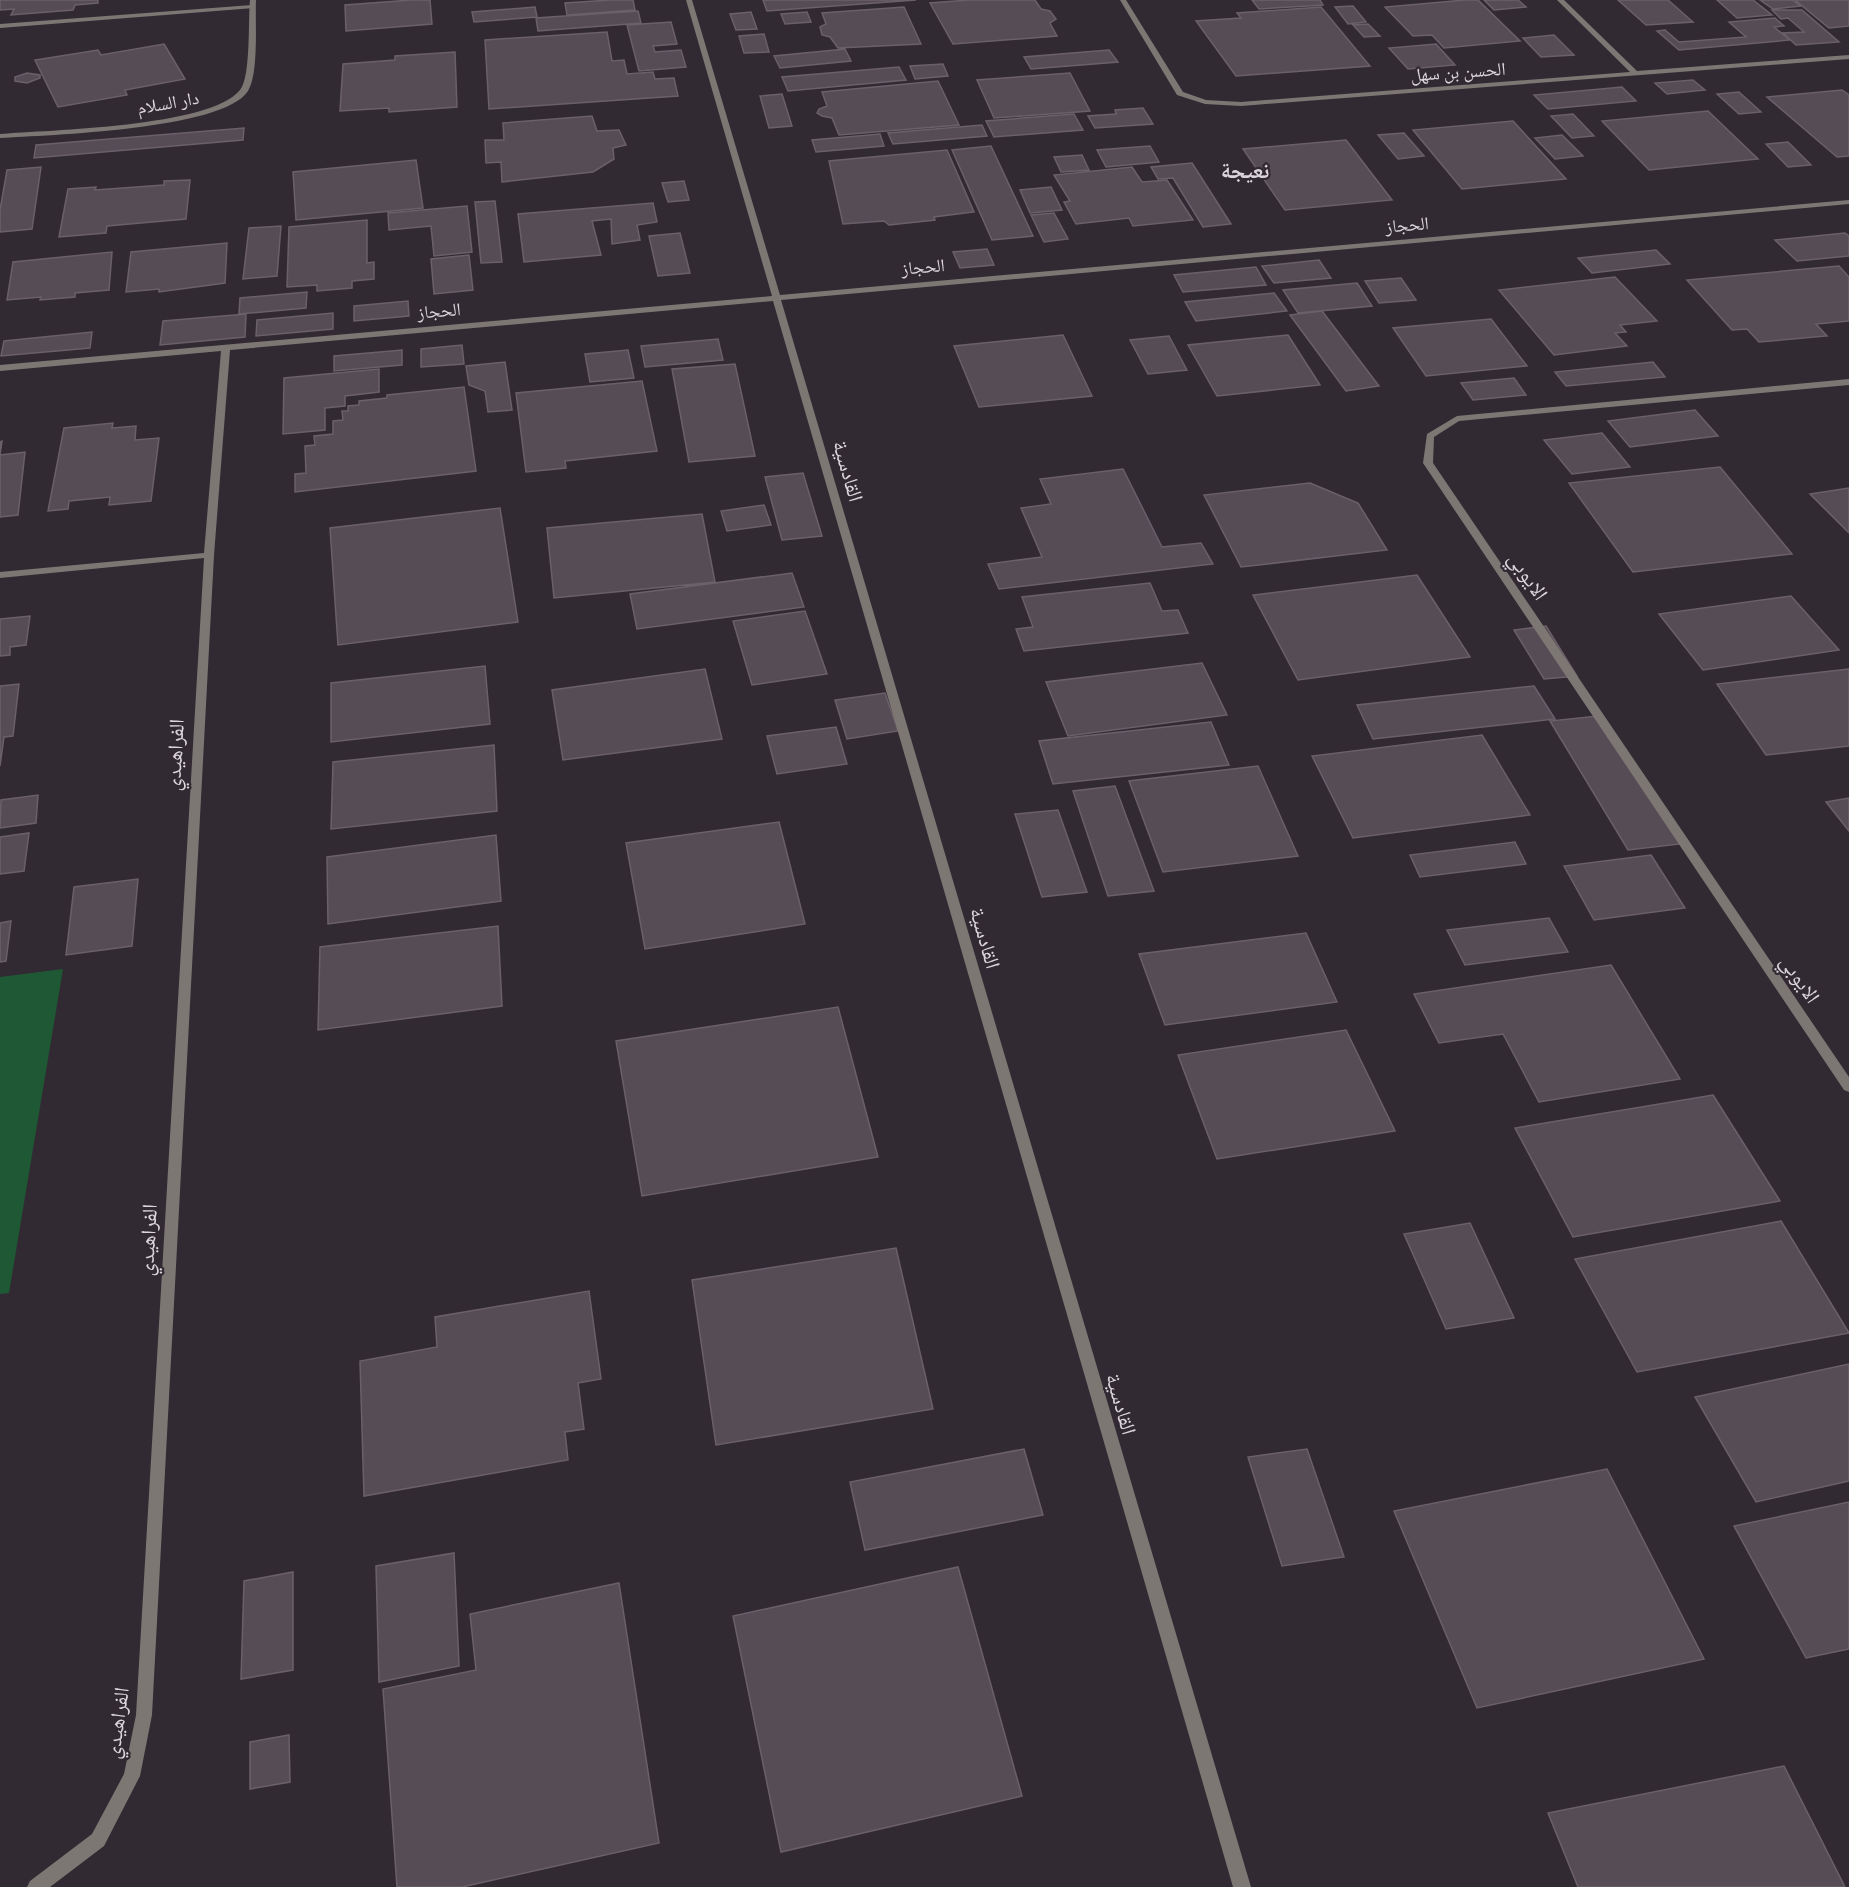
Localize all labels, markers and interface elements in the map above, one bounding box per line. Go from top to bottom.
street label: الحسن بن سهل [1410,58,1506,86]
street label: دار السلام [135,87,201,120]
district label: نعيجة [1221,157,1269,184]
street label: الحجاز [1383,212,1430,238]
street label: الحجاز [899,254,946,280]
street label: الحجاز [415,298,462,324]
street label: القادسية [827,437,869,505]
street label: الايوبي [1500,547,1554,607]
street label: الفراهيدي [160,718,193,792]
street label: القادسية [964,904,1006,972]
street label: الايوبي [1772,950,1826,1010]
street label: الفراهيدي [133,1203,166,1277]
street label: القادسية [1100,1370,1142,1438]
street label: الفراهيدي [99,1685,138,1761]

